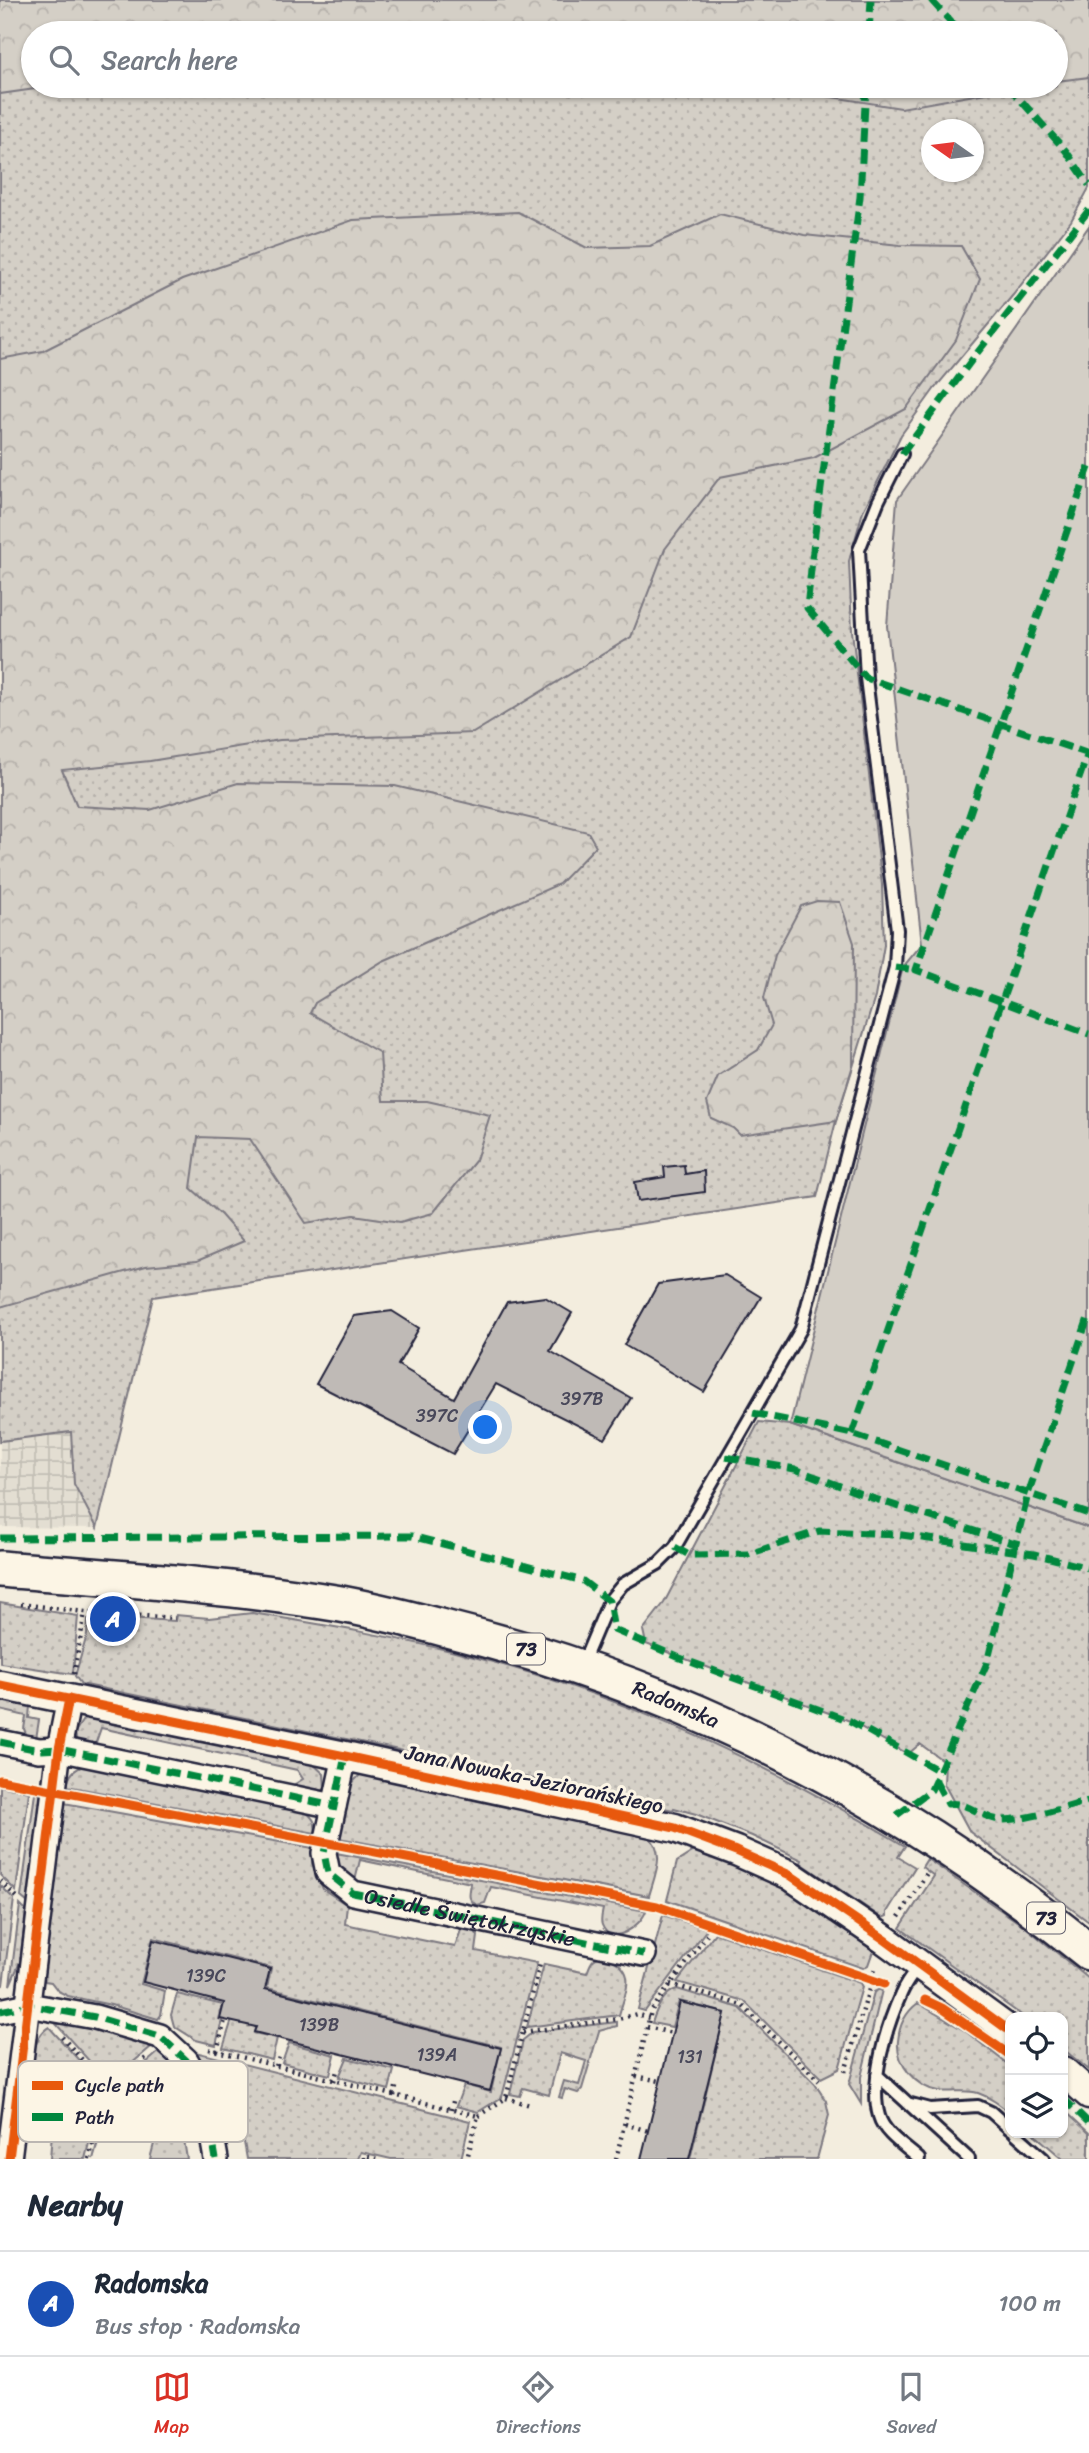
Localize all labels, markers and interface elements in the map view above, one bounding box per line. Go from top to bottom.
search box [21,21,1068,98]
text: Search here [101,37,238,83]
icon: search [45,41,83,79]
north arrow [921,119,984,182]
house number: 397B [561,1383,603,1415]
house number: 397C [416,1400,459,1432]
your location [468,1410,502,1444]
pin: A [90,1593,136,1645]
road number: 73 [507,1634,545,1665]
street label: Radomska [627,1669,726,1740]
street label: Jana Nowaka-Jeziorańskiego [400,1733,667,1825]
street label: Osiedle Świętokrzyskie [361,1877,579,1958]
road number: 73 [1027,1902,1065,1934]
house number: 139C [186,1960,227,1992]
house number: 139B [299,2009,339,2041]
map controls [1005,2012,1068,2138]
button: locate [1005,2012,1068,2075]
house number: 139A [417,2039,457,2071]
house number: 131 [677,2041,703,2073]
legend [18,2061,248,2142]
text: Cycle path [75,2069,164,2102]
button: layers [1005,2075,1068,2138]
text: Path [75,2101,114,2134]
text: Nearby [28,2178,123,2232]
text: Radomska [95,2260,208,2306]
text: A [43,2283,59,2324]
text: 100 m [998,2283,1061,2324]
text: Bus stop · Radomska [95,2306,300,2347]
tab: Map [153,2368,191,2443]
tab: Directions [496,2368,581,2443]
tab: Saved [886,2368,936,2443]

